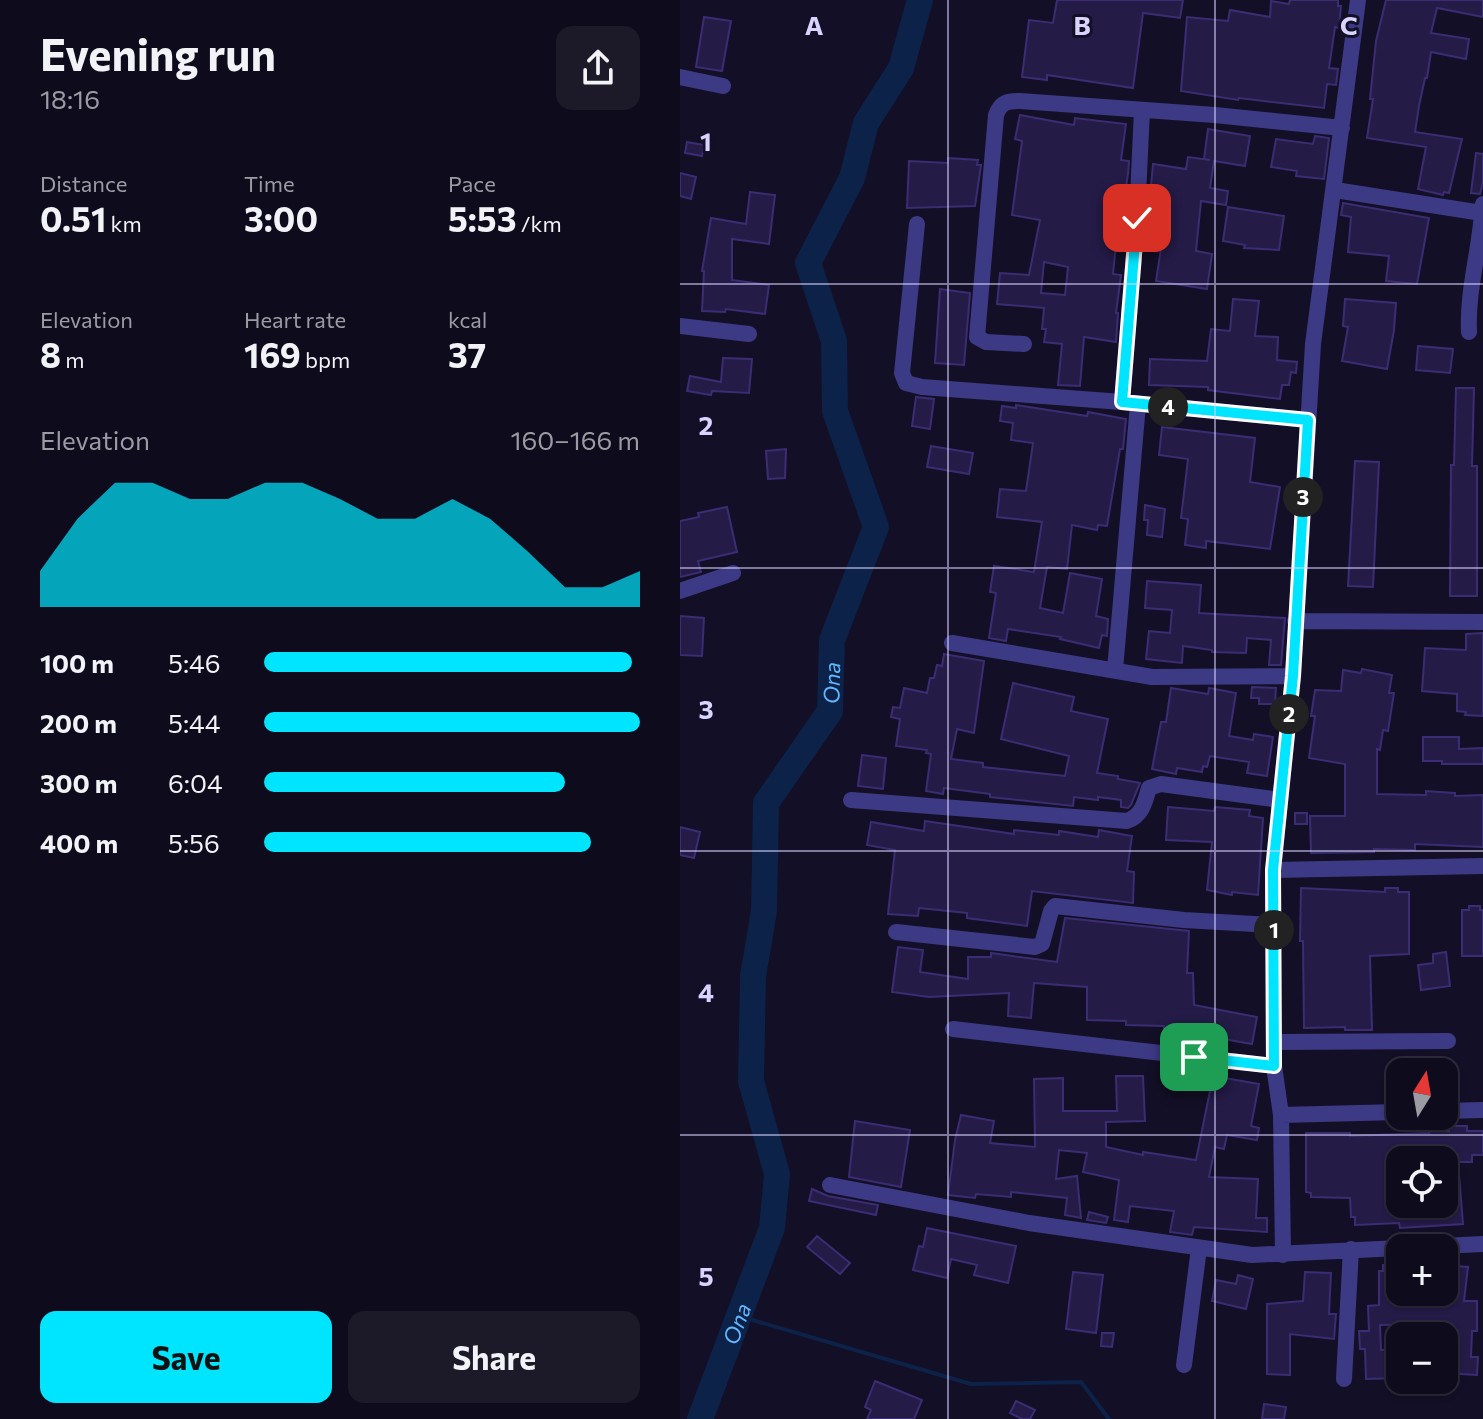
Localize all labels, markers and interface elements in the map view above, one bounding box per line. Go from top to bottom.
text: A [805,9,824,40]
text: B [1073,9,1091,40]
text: C [1340,9,1358,40]
text: Evening run [40,26,276,80]
button: share [556,26,640,110]
text: 18:16 [40,83,100,114]
text: 1 [700,125,712,156]
text: Distance [40,170,127,197]
text: Time [244,170,295,197]
text: Pace [448,170,496,197]
pin [1103,184,1171,252]
icon: check [1115,196,1159,240]
text: 0.51 [40,197,106,239]
text: 3:00 [244,197,318,239]
text: 5:53 [448,197,516,239]
text: km [106,210,142,237]
text: /km [516,210,562,237]
text: Elevation [40,306,133,333]
text: Heart rate [244,306,346,333]
text: kcal [448,306,487,333]
text: 8 [40,333,61,375]
text: 169 [244,333,301,375]
text: 37 [448,333,486,375]
text: m [61,346,84,373]
text: bpm [301,346,350,373]
pin: 4 [1148,387,1188,427]
text: 4 [1161,393,1175,420]
text: 2 [699,409,713,440]
text: Elevation [40,424,150,455]
text: 160–166 m [510,424,640,455]
pin: 3 [1283,477,1323,517]
text: 3 [1297,483,1309,510]
text: 100 m [40,647,114,678]
text: 5:46 [168,647,220,678]
water label: Ona [817,662,845,704]
text: 3 [698,693,714,724]
pin: 2 [1269,694,1309,734]
text: 2 [1283,700,1295,727]
text: 200 m [40,707,117,738]
text: 5:44 [168,707,220,738]
text: 300 m [40,767,117,798]
text: 6:04 [168,767,222,798]
text: 400 m [40,827,118,858]
text: 5:56 [168,827,220,858]
pin: 1 [1254,910,1294,950]
text: 1 [1269,916,1279,943]
text: 4 [698,976,714,1007]
pin [1160,1023,1228,1091]
icon: arrive [1172,1035,1216,1079]
north arrow [1386,1058,1458,1130]
map controls [1386,1058,1458,1394]
button: locate [1386,1146,1458,1218]
button: + [1386,1234,1458,1306]
text: 5 [698,1260,714,1291]
water label: Ona [716,1299,756,1348]
button: Save [40,1311,332,1403]
button: Share [348,1311,640,1403]
button: − [1386,1322,1458,1394]

